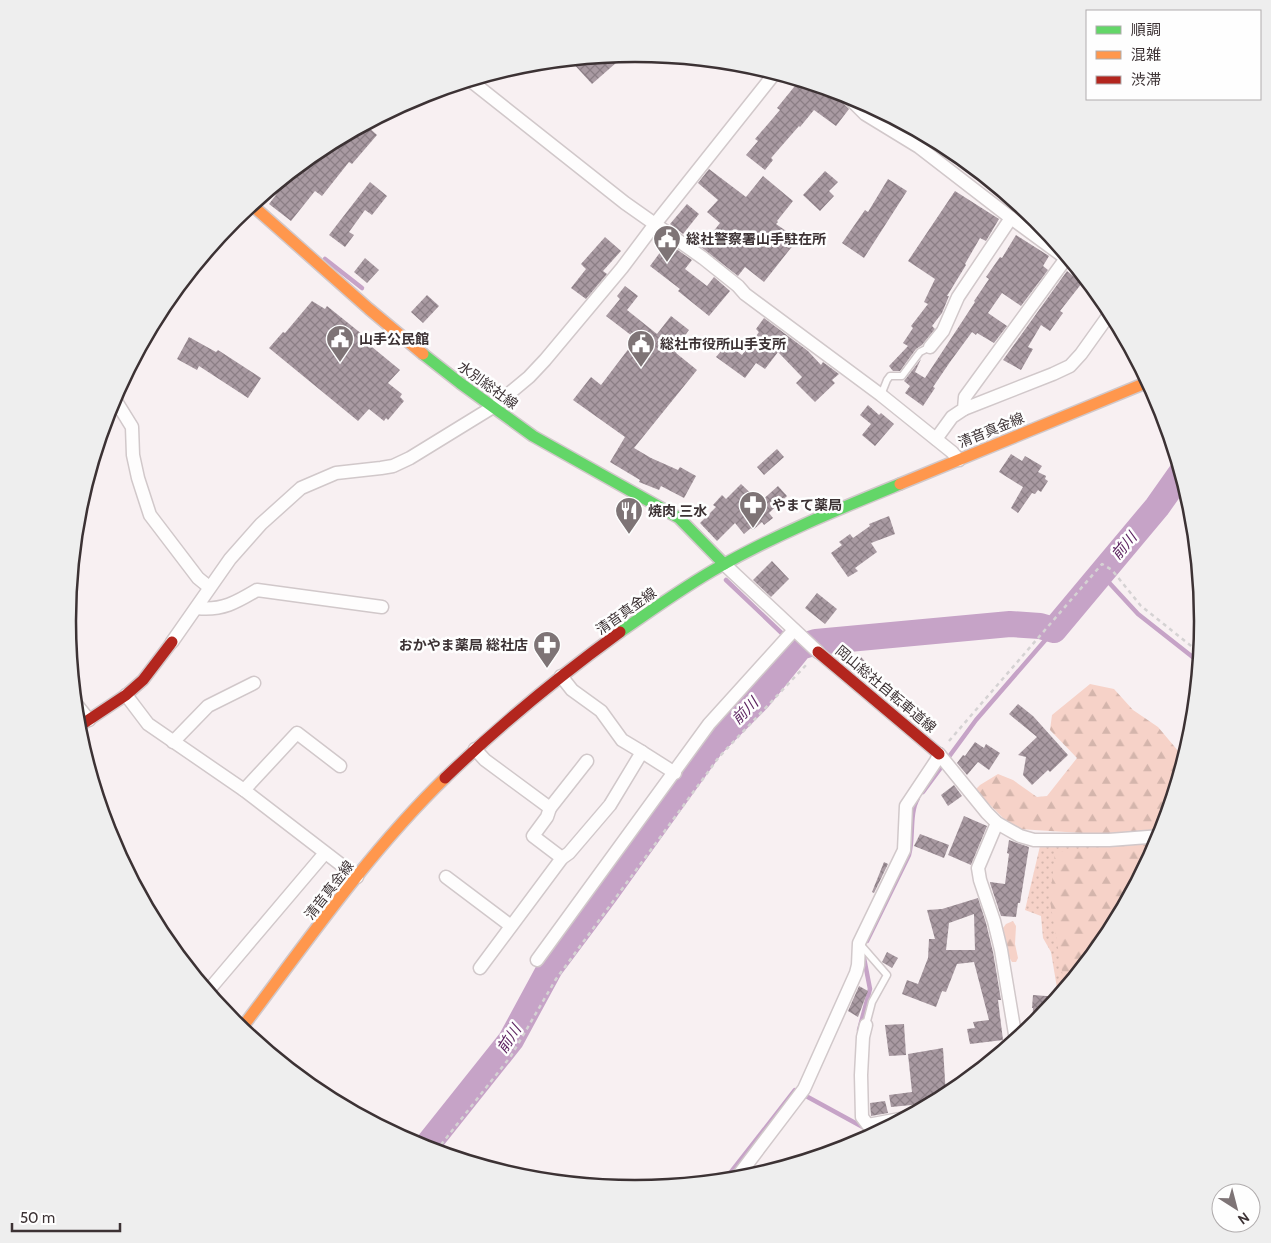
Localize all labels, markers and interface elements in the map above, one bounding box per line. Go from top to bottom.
legend [1086,10,1261,100]
text: 順調 [1131,21,1161,39]
text: 混雑 [1131,46,1161,64]
text: 渋滞 [1131,71,1161,89]
public building icon: 総社警察署山手駐在所 [652,224,682,263]
place label: 総社警察署山手駐在所 [686,230,826,248]
public building icon: 山手公民館 [325,324,355,363]
public building icon: 総社市役所山手支所 [626,329,656,368]
place label: 山手公民館 [359,330,429,348]
place label: 総社市役所山手支所 [660,335,786,353]
street label: 水別総社線 [454,357,522,413]
street label: 清音真金線 [955,409,1027,451]
pharmacy icon: やまて薬局 [738,490,768,529]
restaurant icon: 焼肉 三水 [614,496,644,535]
place label: やまて薬局 [772,496,842,514]
place label: 焼肉 三水 [648,502,707,520]
water label: 前川 [1107,527,1142,563]
street label: 清音真金線 [592,584,660,638]
pharmacy icon: おかやま薬局 総社店 [532,630,562,669]
place label: おかやま薬局 総社店 [399,636,528,654]
street label: 岡山総社自転車道線 [832,642,940,736]
water label: 前川 [728,693,763,728]
street label: 清音真金線 [300,857,358,923]
water label: 前川 [493,1020,526,1056]
north arrow [1211,1183,1261,1233]
scale bar [12,1200,120,1232]
text: N [1234,1208,1253,1229]
text: 50 m [20,1209,55,1227]

